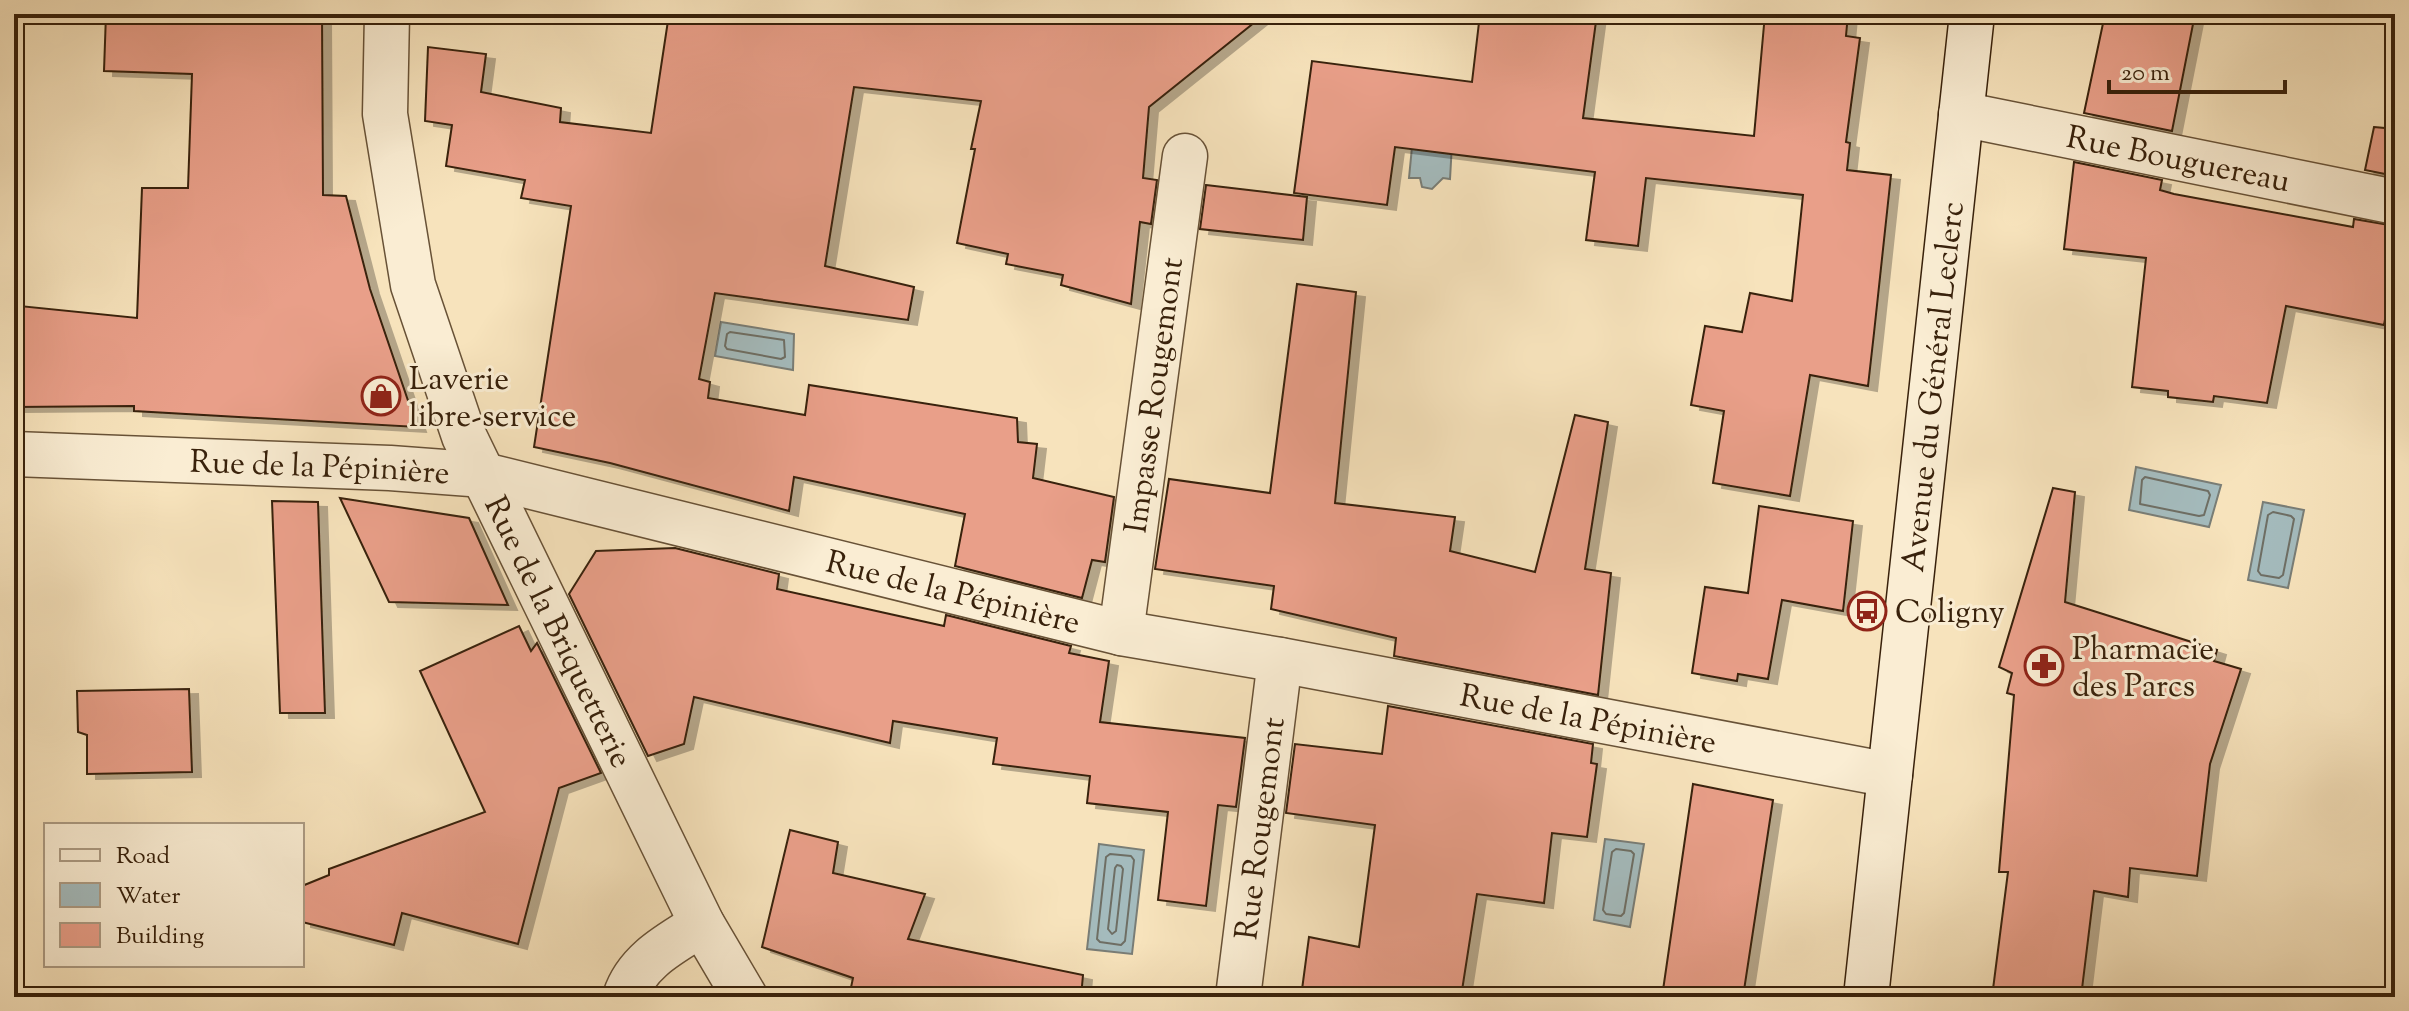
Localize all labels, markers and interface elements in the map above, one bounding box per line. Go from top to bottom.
scale bar [2109,44,2285,94]
text: 20 m [2121,57,2170,91]
street label: Rue Bouguereau [2062,116,2294,206]
street label: Avenue du Général Leclerc [1892,199,1978,575]
street label: Impasse Rougemont [1115,255,1197,536]
place label: Laverie libre-service [409,358,577,441]
shop icon: Laverie libre-service [360,375,402,417]
street label: Rue de la Pépinière [189,441,451,498]
street label: Rue de la Briquetterie [471,489,642,776]
street label: Rue de la Pépinière [821,541,1084,648]
bus stop icon: Coligny [1846,590,1888,632]
place label: Coligny [1895,591,2005,637]
place label: Pharmacie des Parcs [2072,628,2214,711]
pharmacy icon: Pharmacie des Parcs [2023,645,2065,687]
street label: Rue de la Pépinière [1456,674,1720,768]
street label: Rue Rougemont [1225,715,1299,943]
legend [44,823,304,967]
text: Road [116,840,170,874]
text: Water [116,880,180,914]
text: Building [116,920,205,954]

